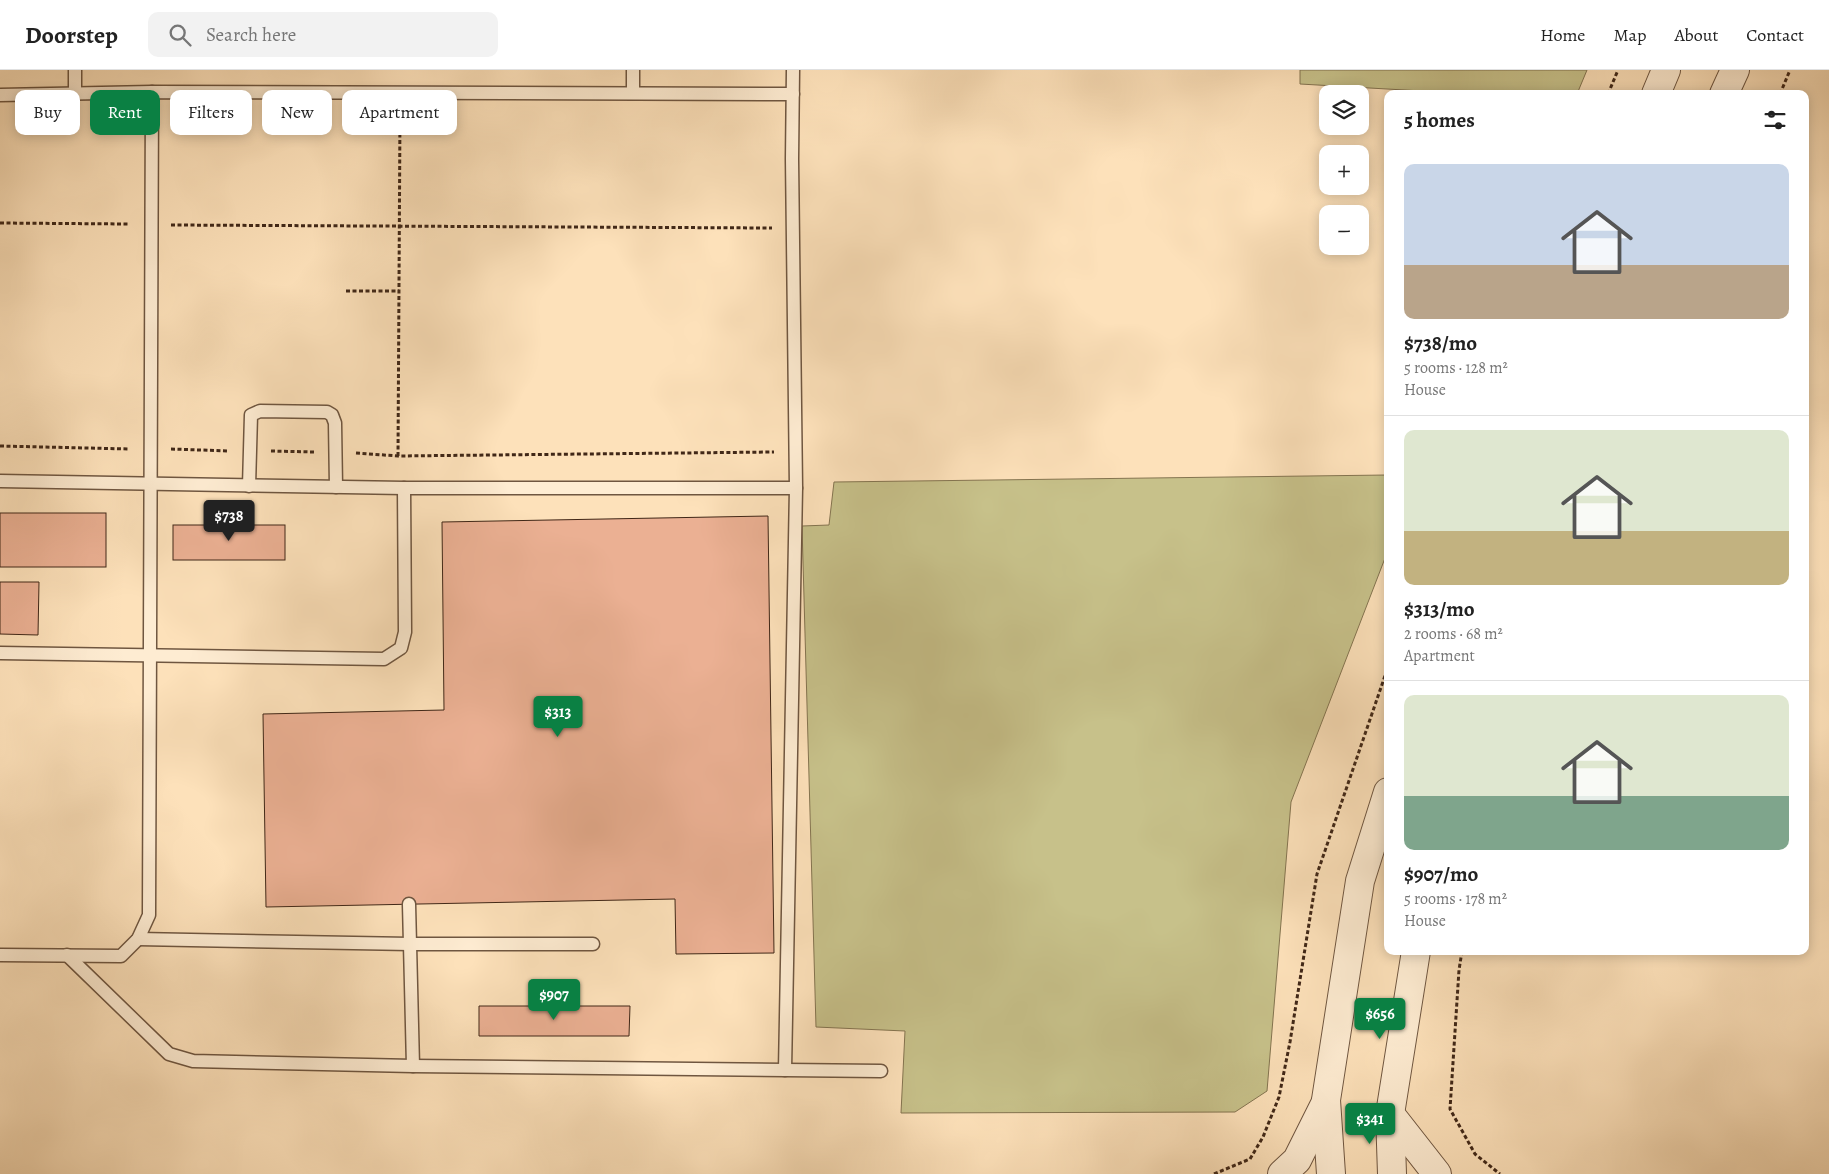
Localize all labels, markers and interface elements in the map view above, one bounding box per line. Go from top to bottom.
search box [148,12,498,57]
text: Doorstep [25,19,118,51]
icon: search [166,21,194,49]
text: Search here [206,22,296,48]
text: Home [1540,23,1585,47]
text: Map [1613,23,1646,47]
text: About [1674,23,1718,47]
text: Contact [1746,23,1804,47]
map controls [1319,85,1369,255]
button: layers [1319,85,1369,135]
chip: Buy [15,90,80,135]
chip: Rent [90,90,160,135]
chip: Filters [170,90,252,135]
chip: New [262,90,332,135]
chip: Apartment [342,90,457,135]
text: 5 homes [1404,106,1475,134]
icon: filters [1761,106,1789,134]
button: + [1319,145,1369,195]
icon: home [1552,197,1642,287]
button: − [1319,205,1369,255]
text: $738/mo [1404,329,1477,357]
text: 5 rooms · 128 m² [1404,357,1508,379]
text: House [1404,379,1446,401]
icon: home [1552,462,1642,552]
pin: $738 [199,500,259,542]
text: $738 [215,505,243,527]
text: $313/mo [1404,595,1475,623]
text: 2 rooms · 68 m² [1404,623,1503,645]
text: Apartment [1404,645,1475,667]
pin: $313 [528,696,588,738]
text: $313 [545,701,571,723]
icon: home [1552,727,1642,817]
text: $907/mo [1404,860,1478,888]
text: 5 rooms · 178 m² [1404,888,1507,910]
text: House [1404,910,1446,932]
pin: $907 [524,978,584,1021]
text: $907 [539,984,569,1006]
pin: $656 [1350,998,1410,1040]
text: $656 [1365,1003,1395,1025]
pin: $341 [1340,1102,1400,1145]
text: $341 [1356,1108,1384,1130]

